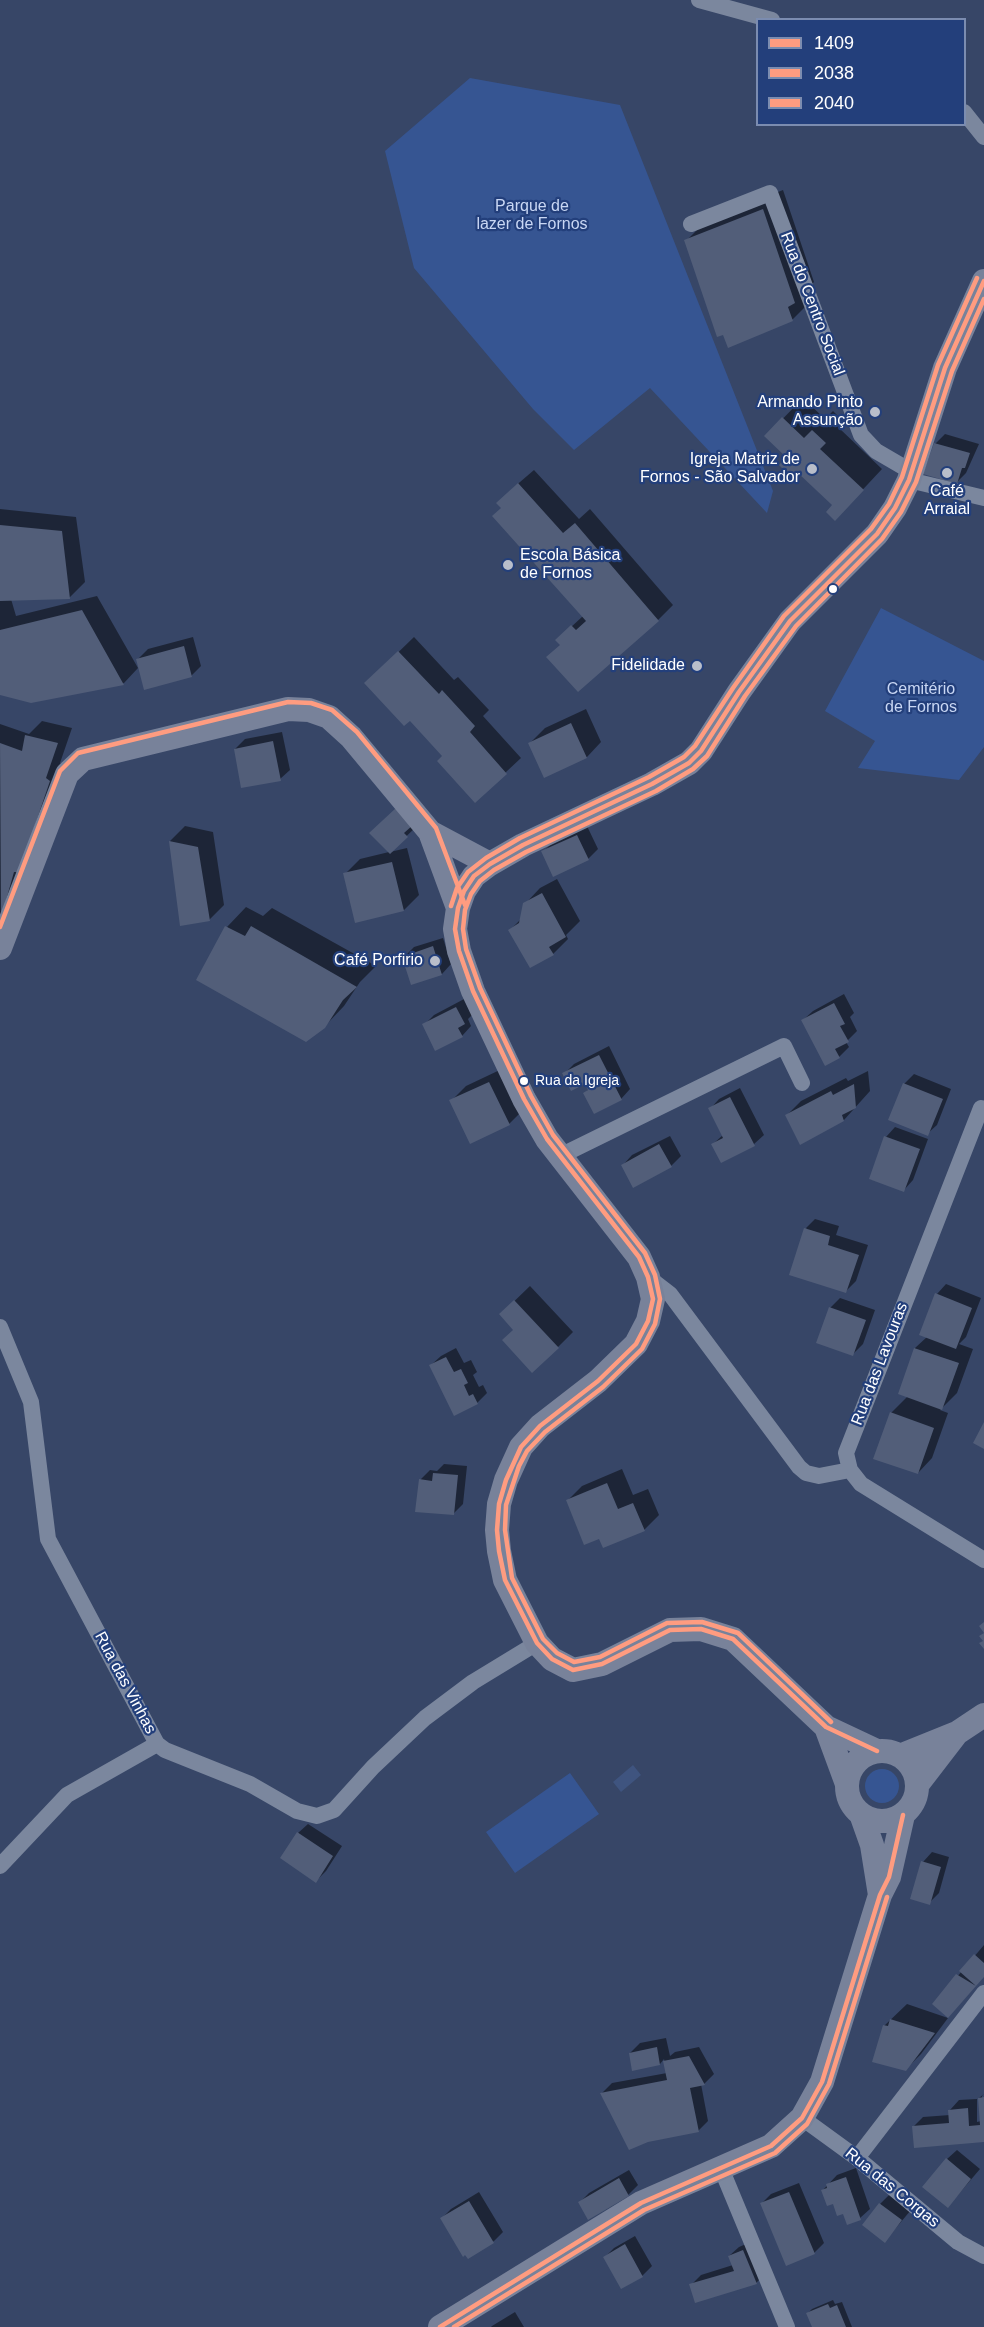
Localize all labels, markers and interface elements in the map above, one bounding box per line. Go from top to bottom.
legend [756,18,966,126]
text: 1409 [814,33,854,53]
text: 2038 [814,63,854,83]
text: 2040 [814,93,854,113]
park label: Parque de lazer de Fornos [476,197,588,235]
street label: Rua do Centro Social [776,230,848,378]
place label: Armando Pinto Assunção [757,393,863,431]
marker: Armando Pinto Assunção [868,405,882,419]
place label: Igreja Matriz de Fornos - São Salvador [640,450,800,488]
marker: Igreja Matriz de Fornos - São Salvador [805,462,819,476]
marker: Café Arraial [940,466,954,480]
place label: Café Arraial [924,482,970,520]
place label: Escola Básica de Fornos [520,546,620,584]
marker: Escola Básica de Fornos [501,558,515,572]
unlabelled marker [827,583,839,595]
place label: Fidelidade [611,656,685,676]
marker: Fidelidade [690,659,704,673]
park label: Cemitério de Fornos [885,680,957,718]
place label: Café Porfirio [334,951,423,971]
marker: Café Porfirio [428,954,442,968]
place label: Rua da Igreja [535,1073,619,1089]
marker: Rua da Igreja [518,1075,530,1087]
street label: Rua das Lavouras [848,1300,912,1428]
street label: Rua das Vinhas [90,1629,160,1737]
street label: Rua das Corgas [841,2144,943,2232]

